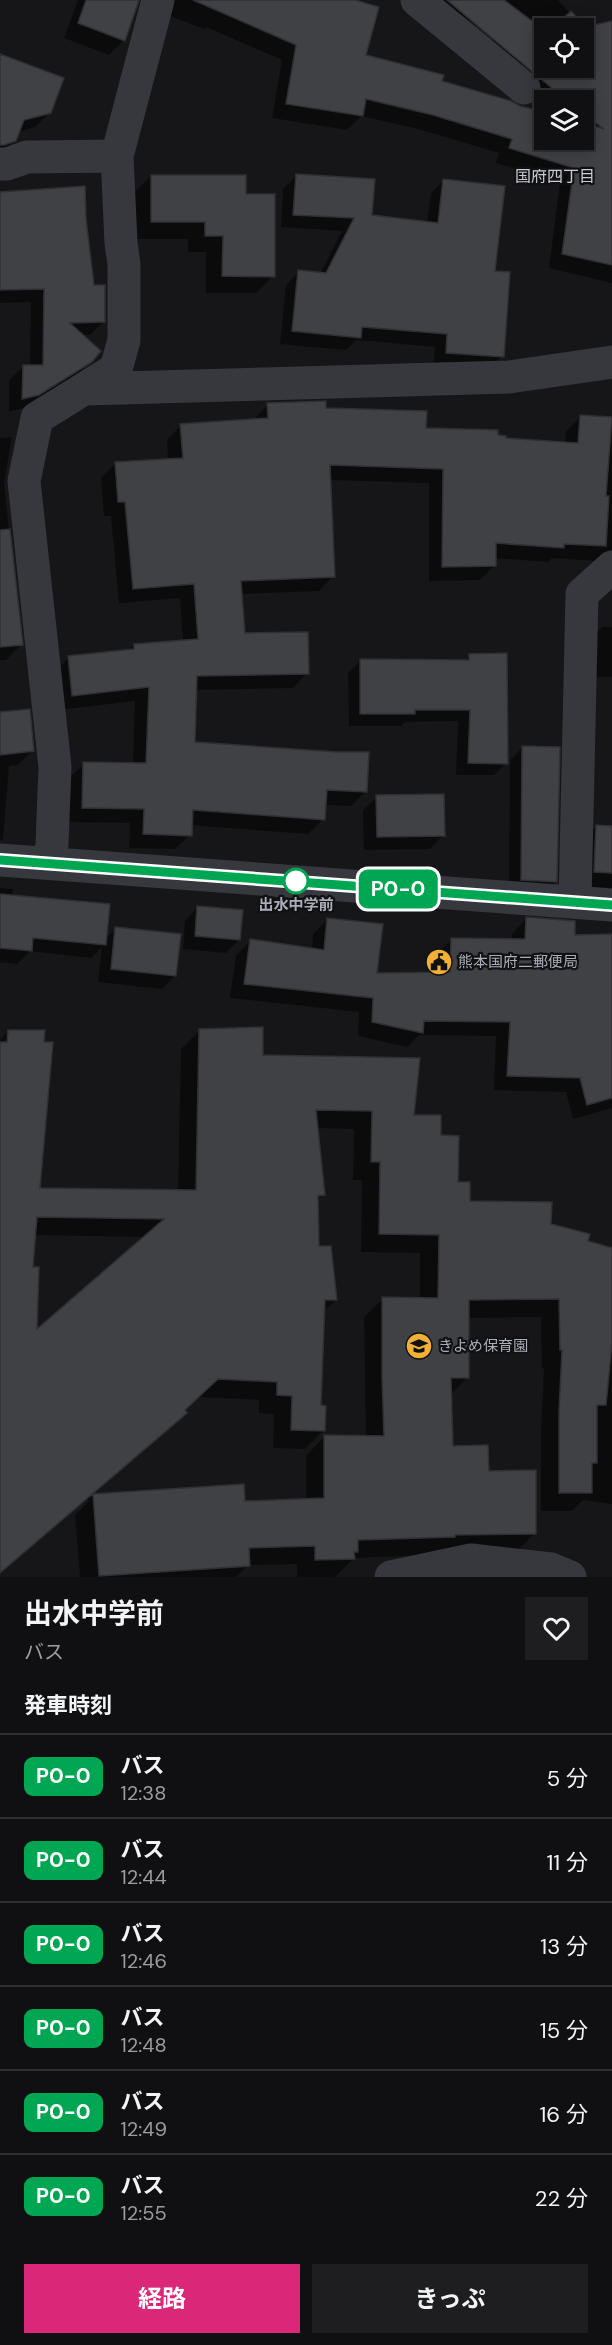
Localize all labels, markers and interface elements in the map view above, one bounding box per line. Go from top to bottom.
map controls [534,18,594,150]
button: locate [534,18,594,78]
button: layers [534,90,594,150]
district label: 国府四丁目 [515,166,595,187]
marker: 出水中学前 [283,868,309,894]
line badge: P0-0 [356,870,440,908]
text: P0-0 [371,875,425,903]
place label: 出水中学前 [258,895,334,915]
public building icon: 熊本国府二郵便局 [424,947,454,977]
place label: 熊本国府二郵便局 [458,952,578,972]
school or university icon: きよめ保育園 [404,1331,434,1361]
place label: きよめ保育園 [438,1336,528,1356]
text: 出水中学前 [24,1595,164,1632]
button: heart [525,1597,588,1660]
text: バス [24,1639,64,1665]
text: 発車時刻 [24,1691,112,1720]
text: バス [121,1751,165,1780]
text: P0-0 [36,1762,91,1790]
text: 5 分 [547,1764,588,1793]
text: 12:38 [121,1780,166,1806]
text: バス [121,1835,165,1864]
text: P0-0 [36,1846,91,1874]
text: 11 分 [546,1848,588,1877]
text: 12:44 [121,1864,167,1890]
text: バス [121,1919,165,1948]
text: P0-0 [36,1930,91,1958]
text: 13 分 [540,1932,588,1961]
text: 12:46 [121,1948,167,1974]
text: バス [121,2003,165,2032]
text: P0-0 [36,2014,91,2042]
text: 15 分 [540,2016,588,2045]
text: 12:48 [121,2032,167,2058]
text: バス [121,2087,165,2116]
text: P0-0 [36,2098,91,2126]
text: 16 分 [539,2100,588,2129]
text: 12:49 [121,2116,167,2142]
text: バス [121,2171,165,2200]
text: P0-0 [36,2182,91,2210]
text: 22 分 [535,2184,588,2213]
text: 12:55 [121,2200,167,2226]
button: 経路 [24,2264,300,2333]
button: きっぷ [312,2264,588,2333]

